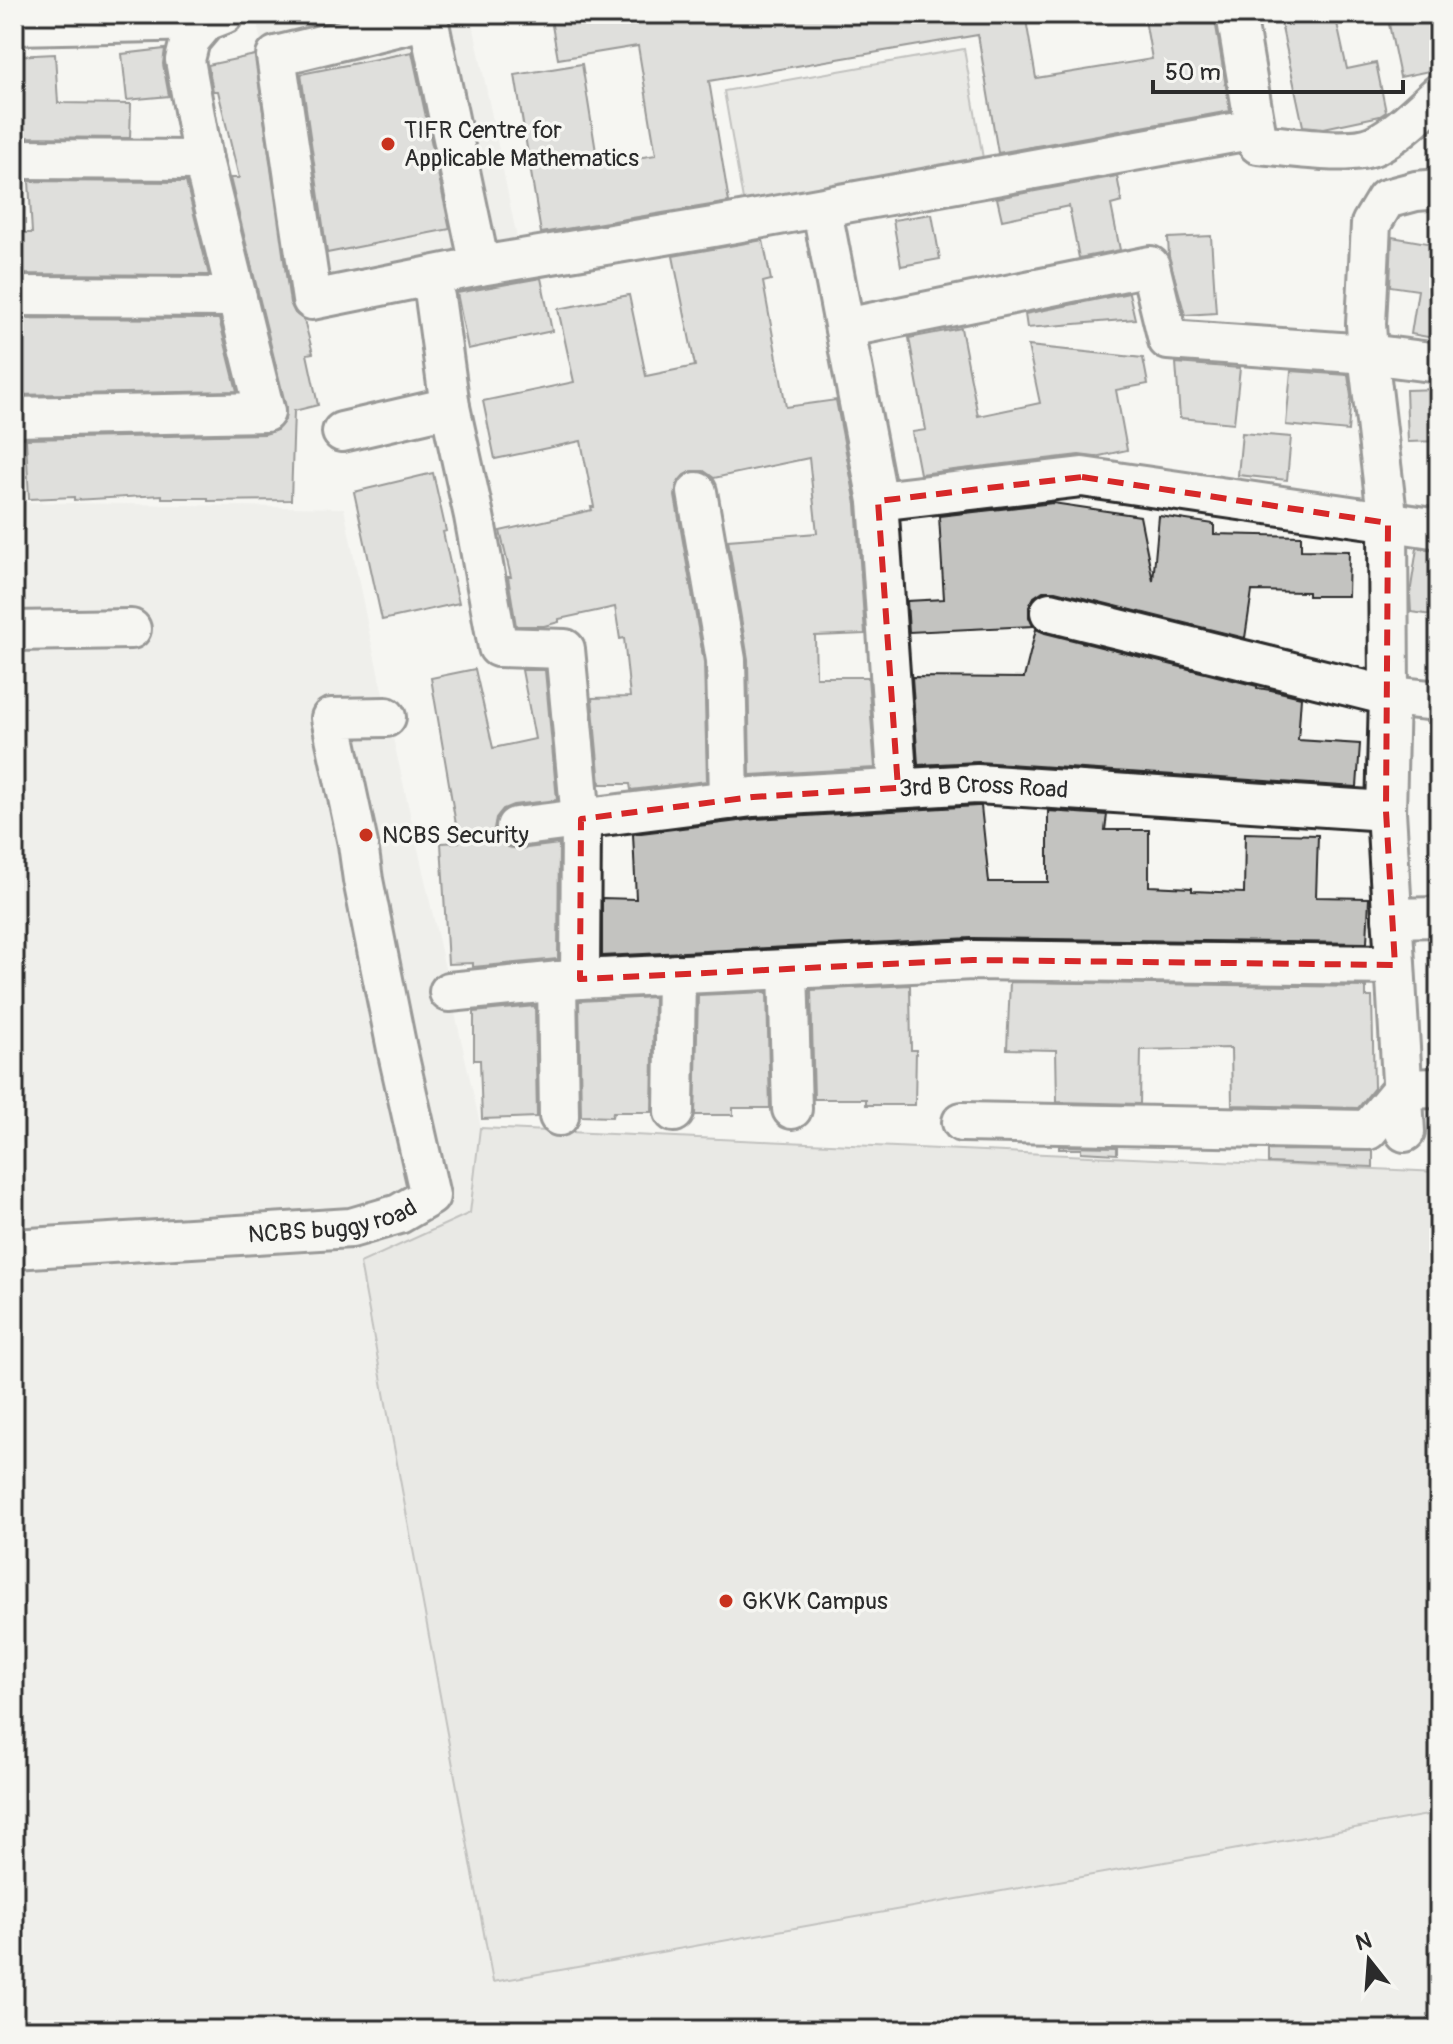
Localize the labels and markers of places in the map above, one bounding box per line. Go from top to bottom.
place label: TIFR Centre for Applicable Mathematics [404,116,639,173]
marker: TIFR Centre for Applicable Mathematics [379,135,397,153]
place label: NCBS Security [382,821,529,850]
marker: NCBS Security [357,826,375,844]
place label: GKVK Campus [742,1587,888,1616]
marker: GKVK Campus [717,1592,735,1610]

